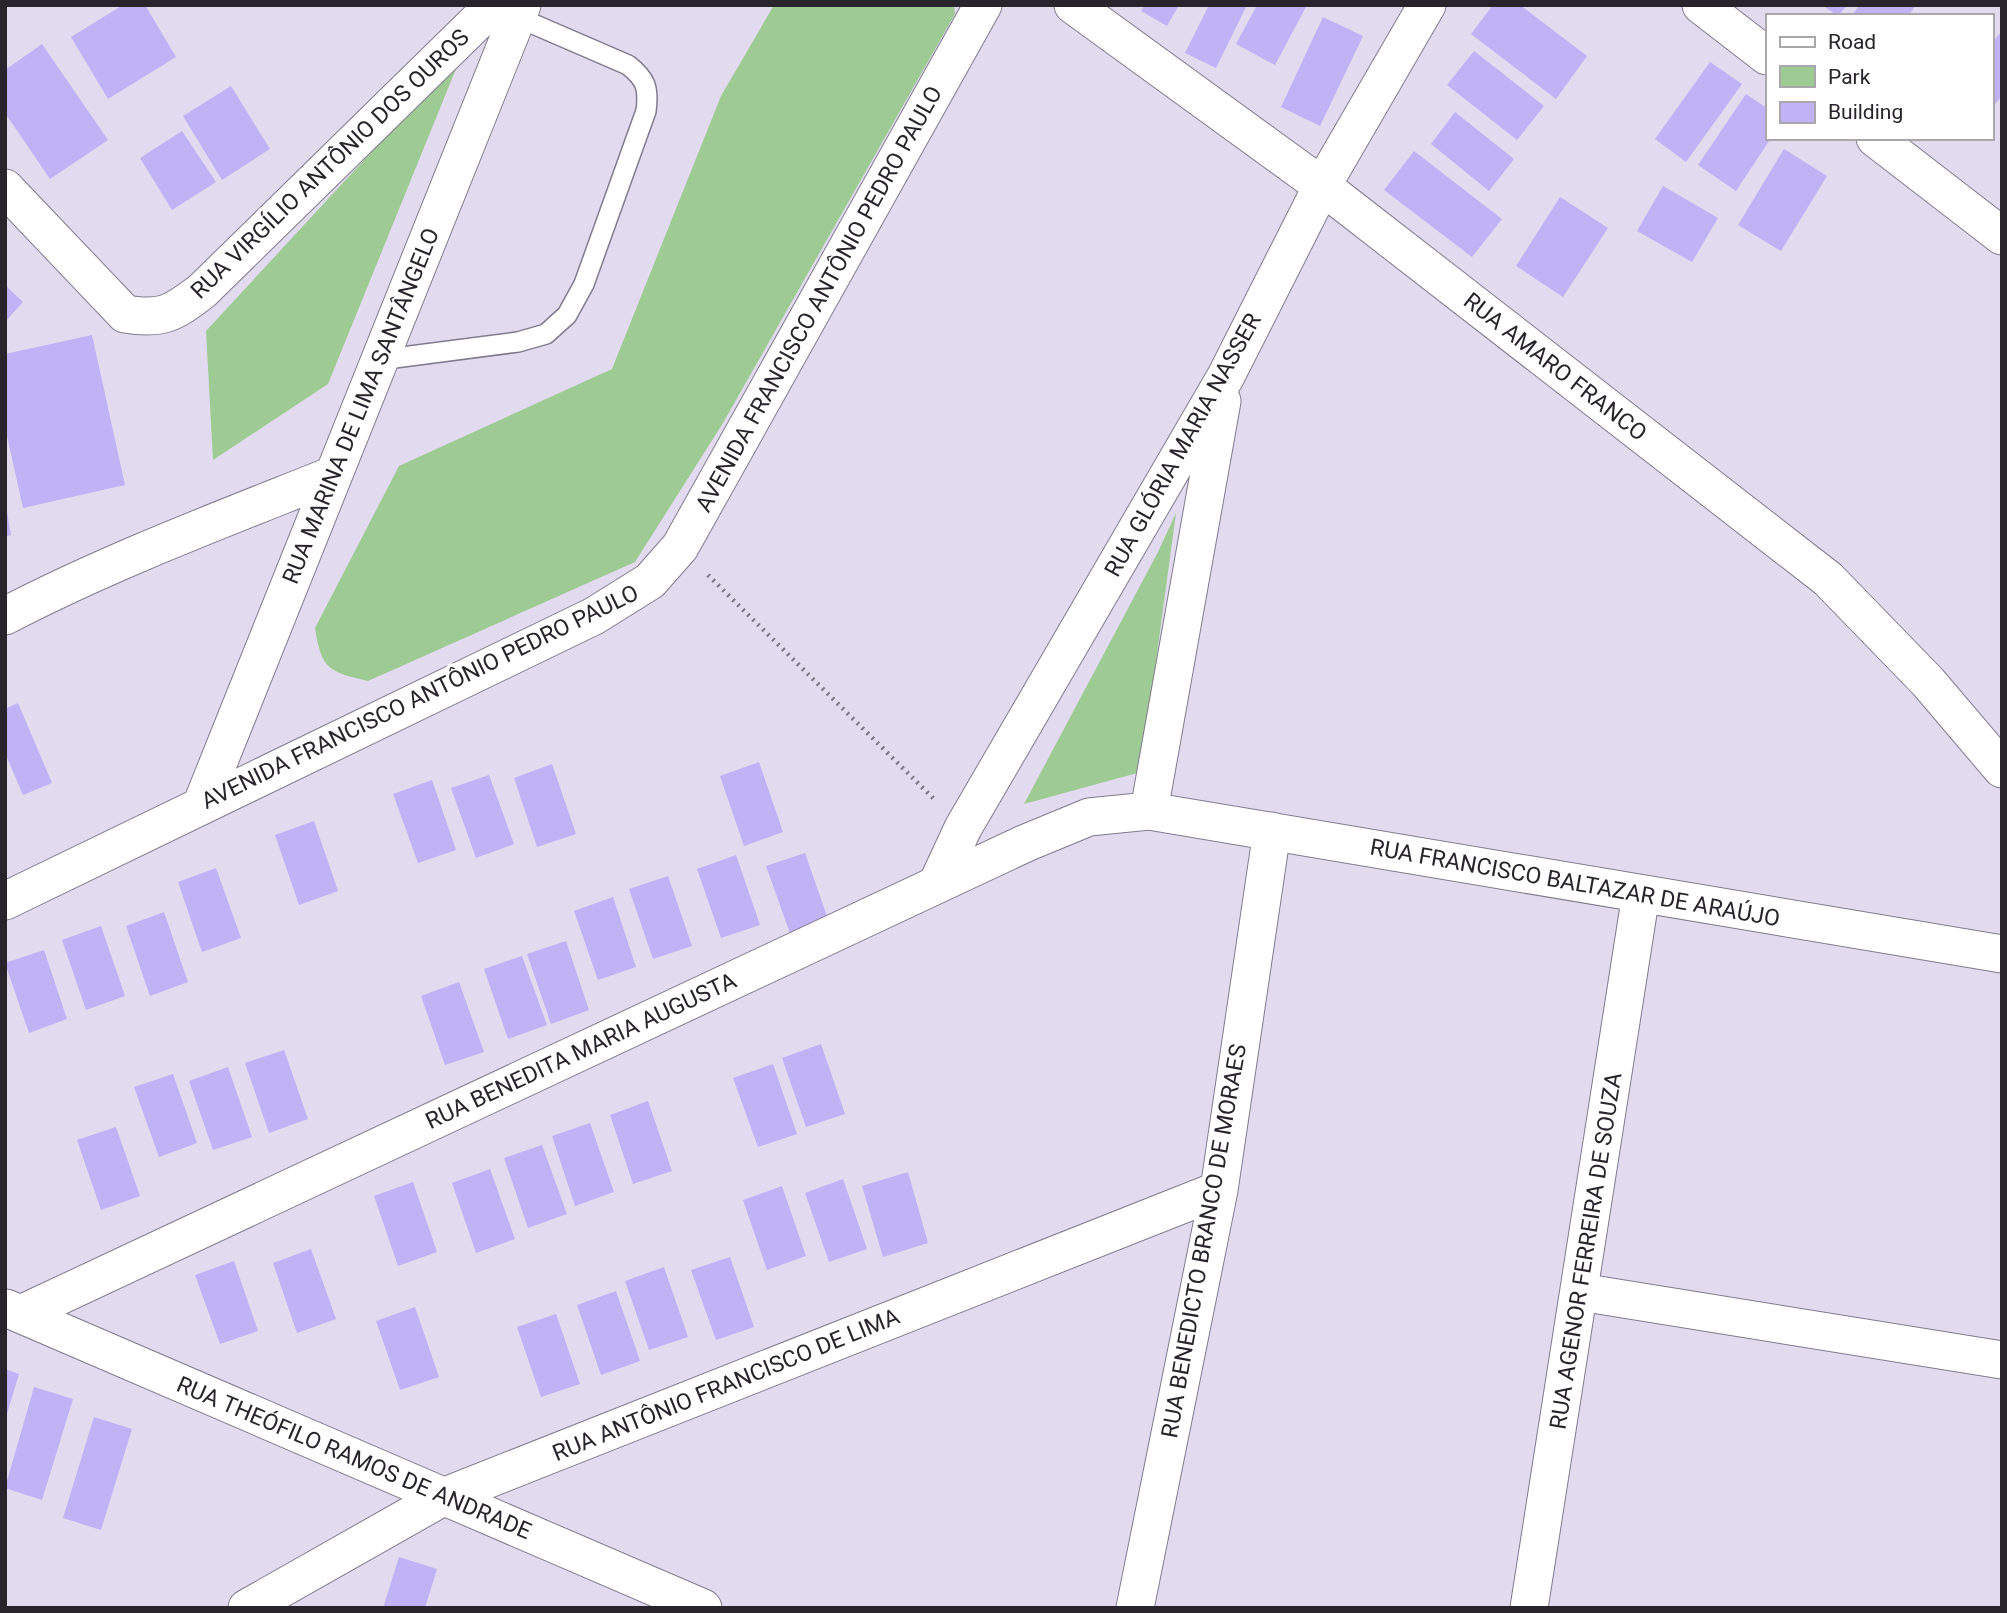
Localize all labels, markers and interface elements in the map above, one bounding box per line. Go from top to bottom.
legend [1766,14,1993,140]
street label: RUA VIRGÍLIO ANTÔNIO DOS OUROS [185,23,475,304]
text: Road [1828,30,1876,54]
text: Park [1828,65,1871,89]
street label: AVENIDA FRANCISCO ANTÔNIO PEDRO PAULO [689,81,948,517]
text: Building [1828,100,1903,124]
street label: RUA MARINA DE LIMA SANTÂNGELO [276,224,445,588]
street label: RUA AMARO FRANCO [1458,287,1652,447]
street label: RUA GLÓRIA MARIA NASSER [1098,308,1267,581]
street label: AVENIDA FRANCISCO ANTÔNIO PEDRO PAULO [197,578,643,815]
street label: RUA FRANCISCO BALTAZAR DE ARAÚJO [1368,833,1782,932]
street label: RUA BENEDITA MARIA AUGUSTA [421,967,741,1135]
street label: RUA BENEDICTO BRANCO DE MORAES [1156,1042,1252,1440]
street label: RUA AGENOR FERREIRA DE SOUZA [1544,1071,1628,1431]
street label: RUA ANTÔNIO FRANCISCO DE LIMA [548,1302,903,1467]
street label: RUA THEÓFILO RAMOS DE ANDRADE [173,1370,536,1545]

